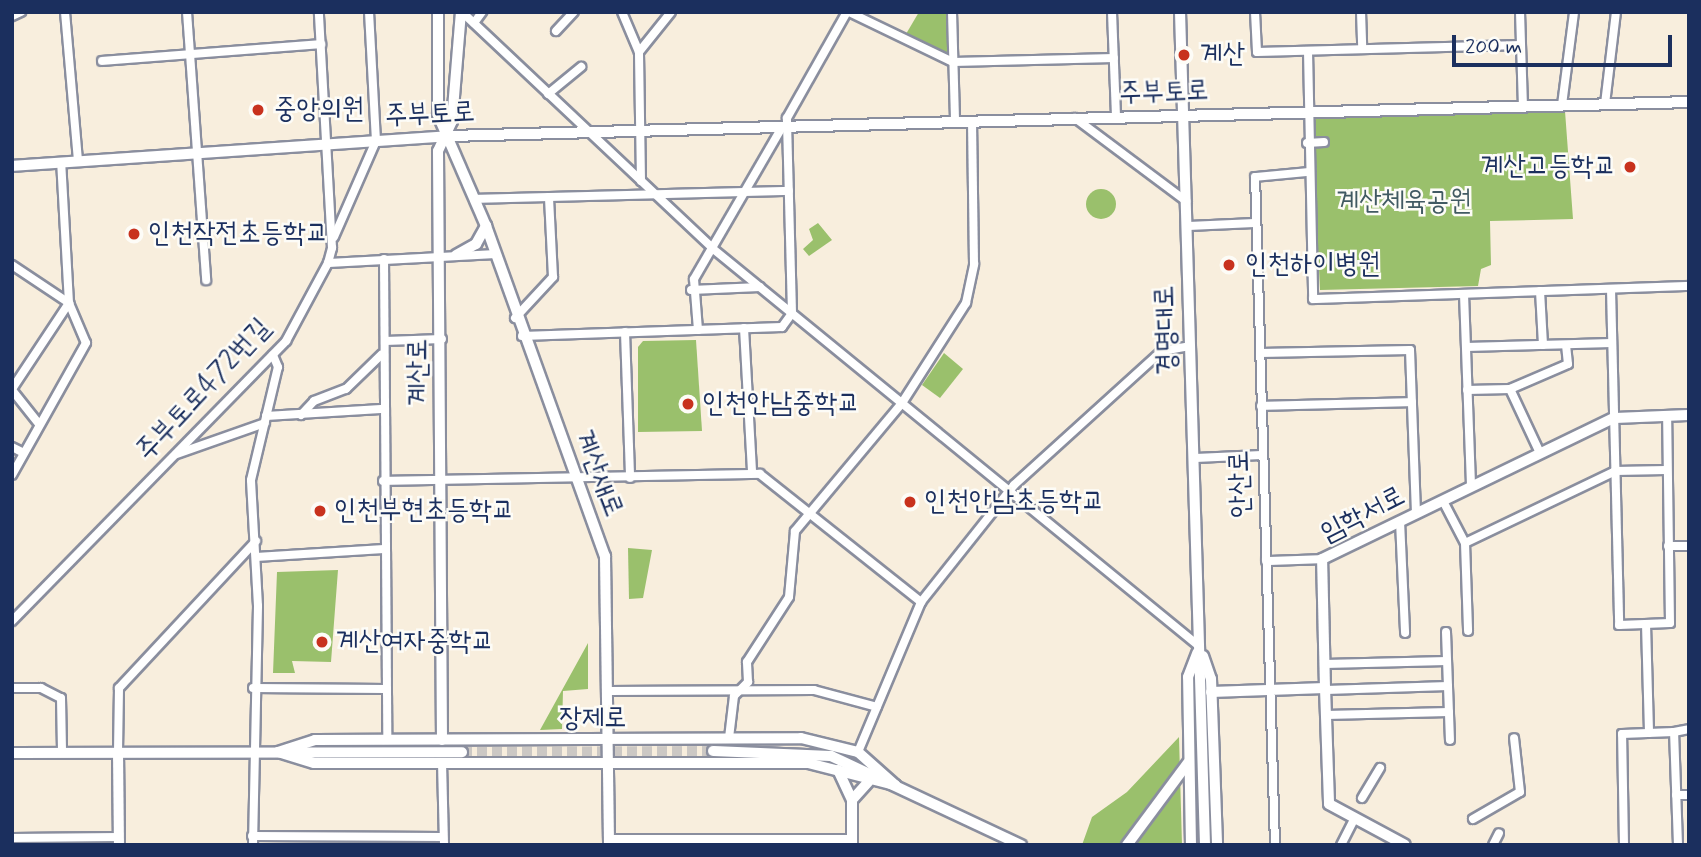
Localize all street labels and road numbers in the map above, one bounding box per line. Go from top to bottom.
street label: 주부토로 [1118,75,1210,111]
street label: 주부토로 [384,96,476,134]
street label: 경명대로 [1149,284,1185,376]
street label: 주부토로472번길 [130,312,278,468]
street label: 계산로 [402,338,436,406]
street label: 계산새로 [566,426,630,522]
street label: 안산로 [1223,450,1259,518]
street label: 임학서로 [1315,480,1411,550]
street label: 장제로 [559,702,627,736]

